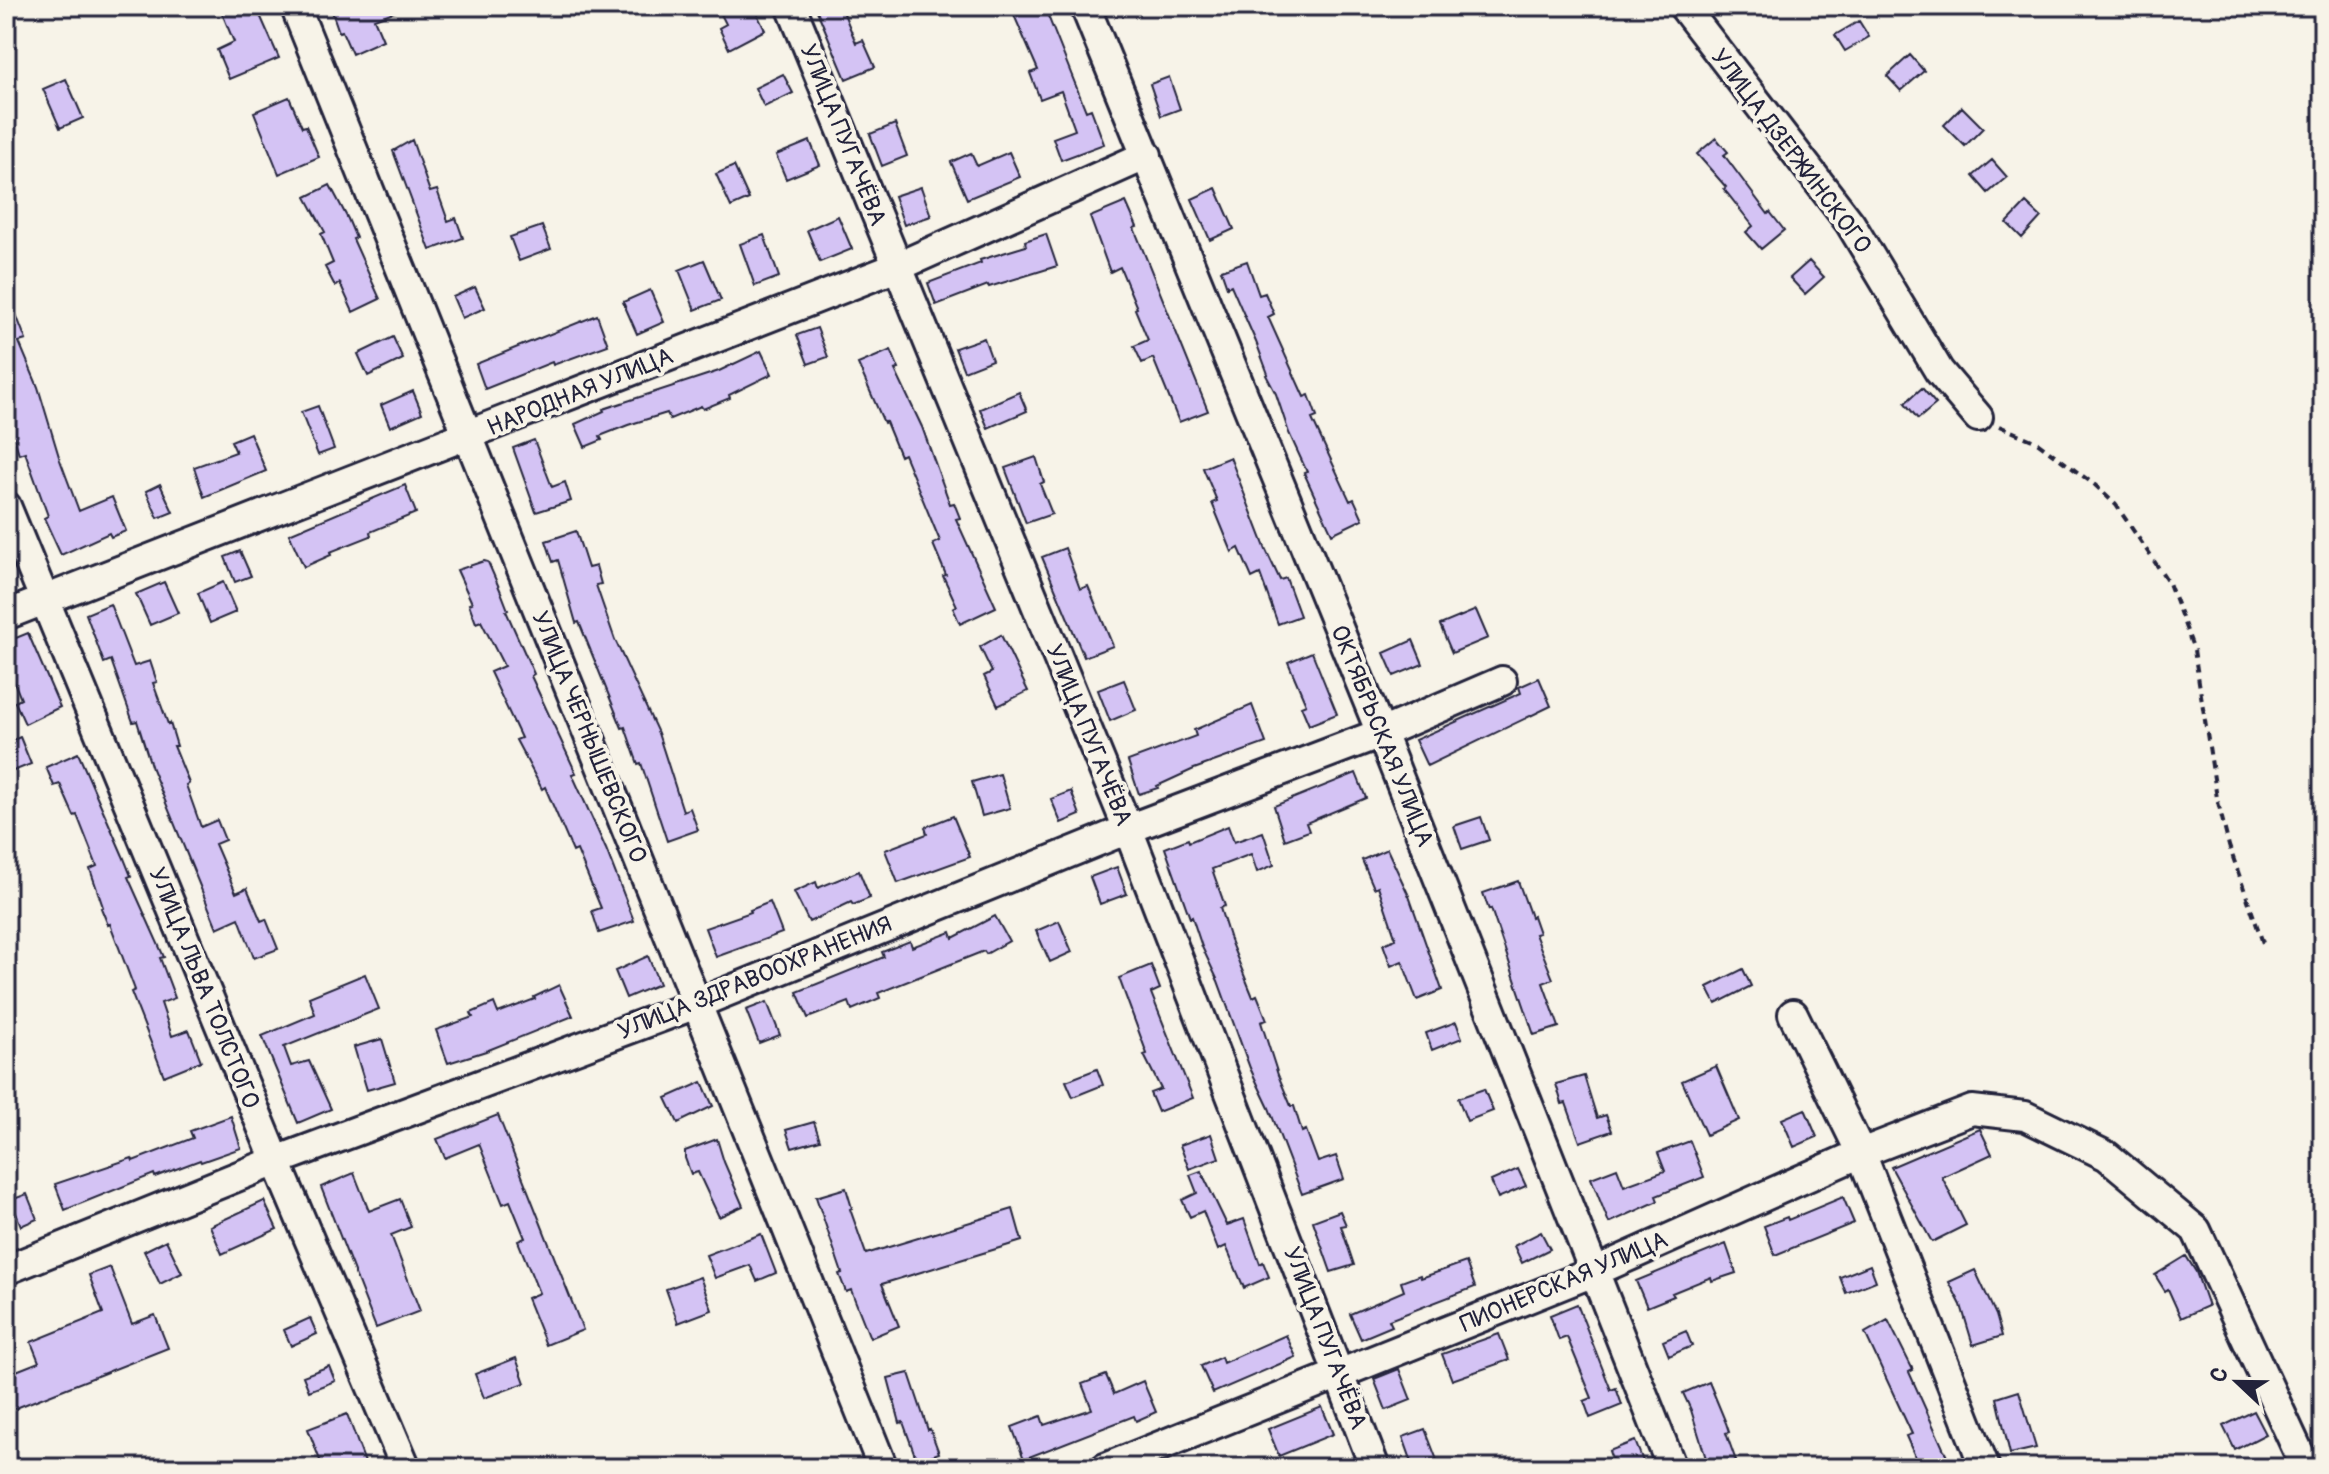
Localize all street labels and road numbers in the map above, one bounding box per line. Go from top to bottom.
street label: УЛИЦА ПУГАЧЁВА [793,40,893,230]
street label: УЛИЦА ДЗЕРЖИНСКОГО [1705,43,1877,259]
street label: НАРОДНАЯ УЛИЦА [483,341,677,443]
street label: УЛИЦА ЧЕРНЫШЕВСКОГО [525,607,653,867]
street label: ОКТЯБРЬСКАЯ УЛИЦА [1324,621,1440,851]
street label: УЛИЦА ПУГАЧЁВА [1039,640,1139,830]
street label: УЛИЦА ЛЬВА ТОЛСТОГО [142,863,266,1113]
street label: УЛИЦА ЗДРАВООХРАНЕНИЯ [614,910,896,1046]
street label: ПИОНЕРСКАЯ УЛИЦА [1456,1225,1672,1339]
street label: УЛИЦА ПУГАЧЁВА [1277,1243,1373,1433]

